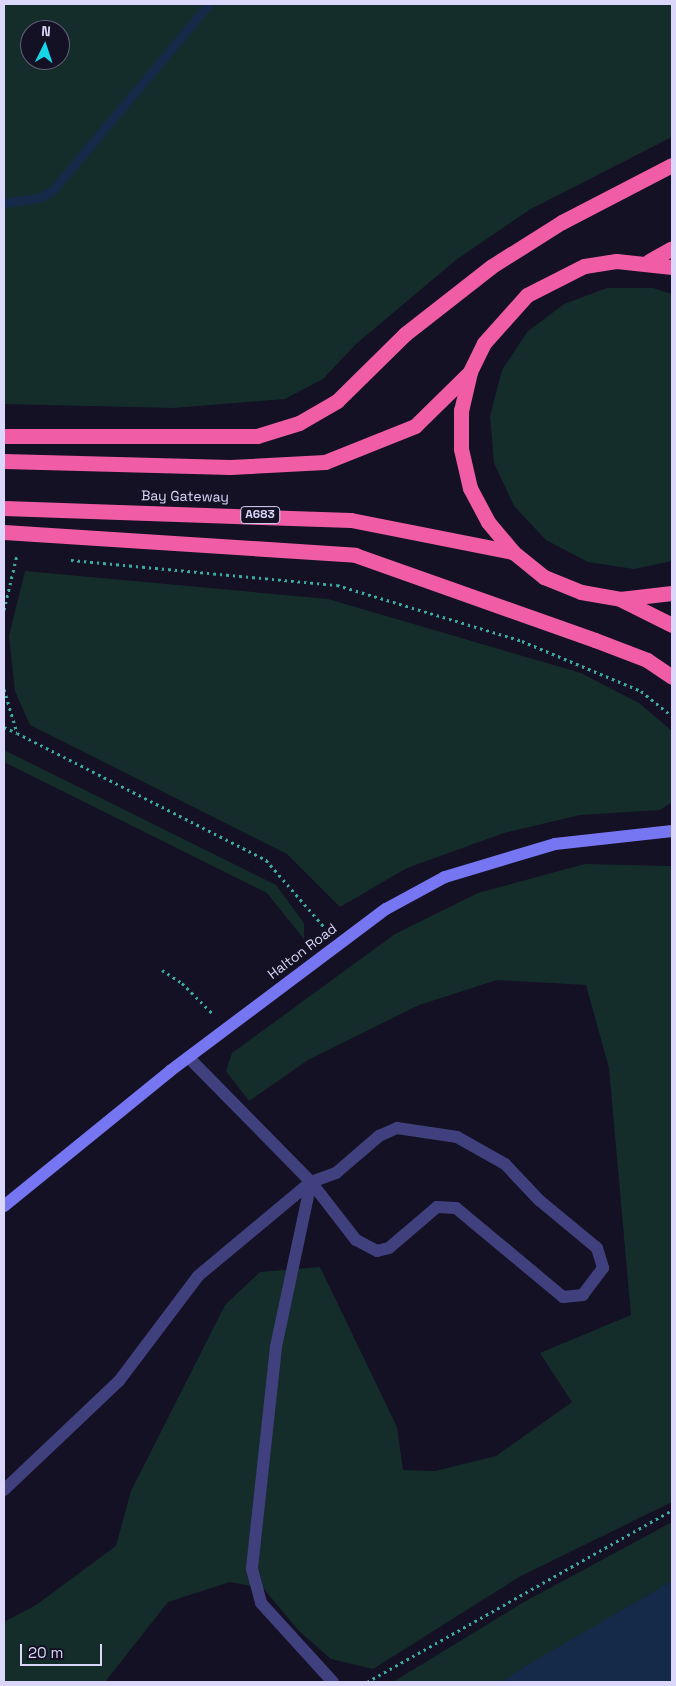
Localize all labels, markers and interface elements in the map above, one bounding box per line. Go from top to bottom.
north arrow [20,20,70,70]
text: N [41,22,51,40]
street label: Bay Gateway [141,487,229,505]
road number: A683 [240,506,280,524]
street label: Halton Road [264,920,340,982]
scale bar [22,1634,105,1666]
text: 20 m [28,1643,63,1662]

